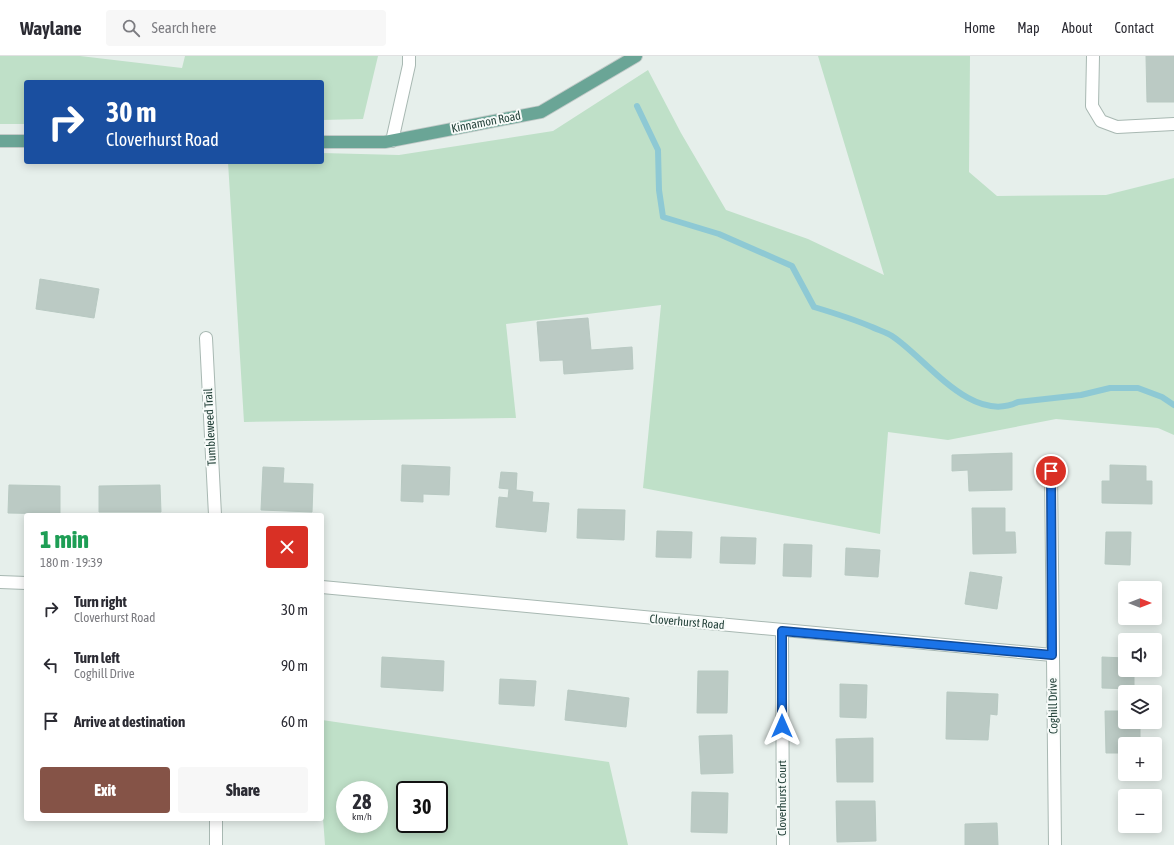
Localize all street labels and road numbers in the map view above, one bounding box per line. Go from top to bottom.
street label: Kinnamon Road [450,108,522,136]
street label: Tumbleweed Trail [201,387,219,466]
street label: Cloverhurst Road [649,612,725,632]
street label: Coghill Drive [1046,678,1060,734]
street label: Cloverhurst Court [775,759,789,836]

